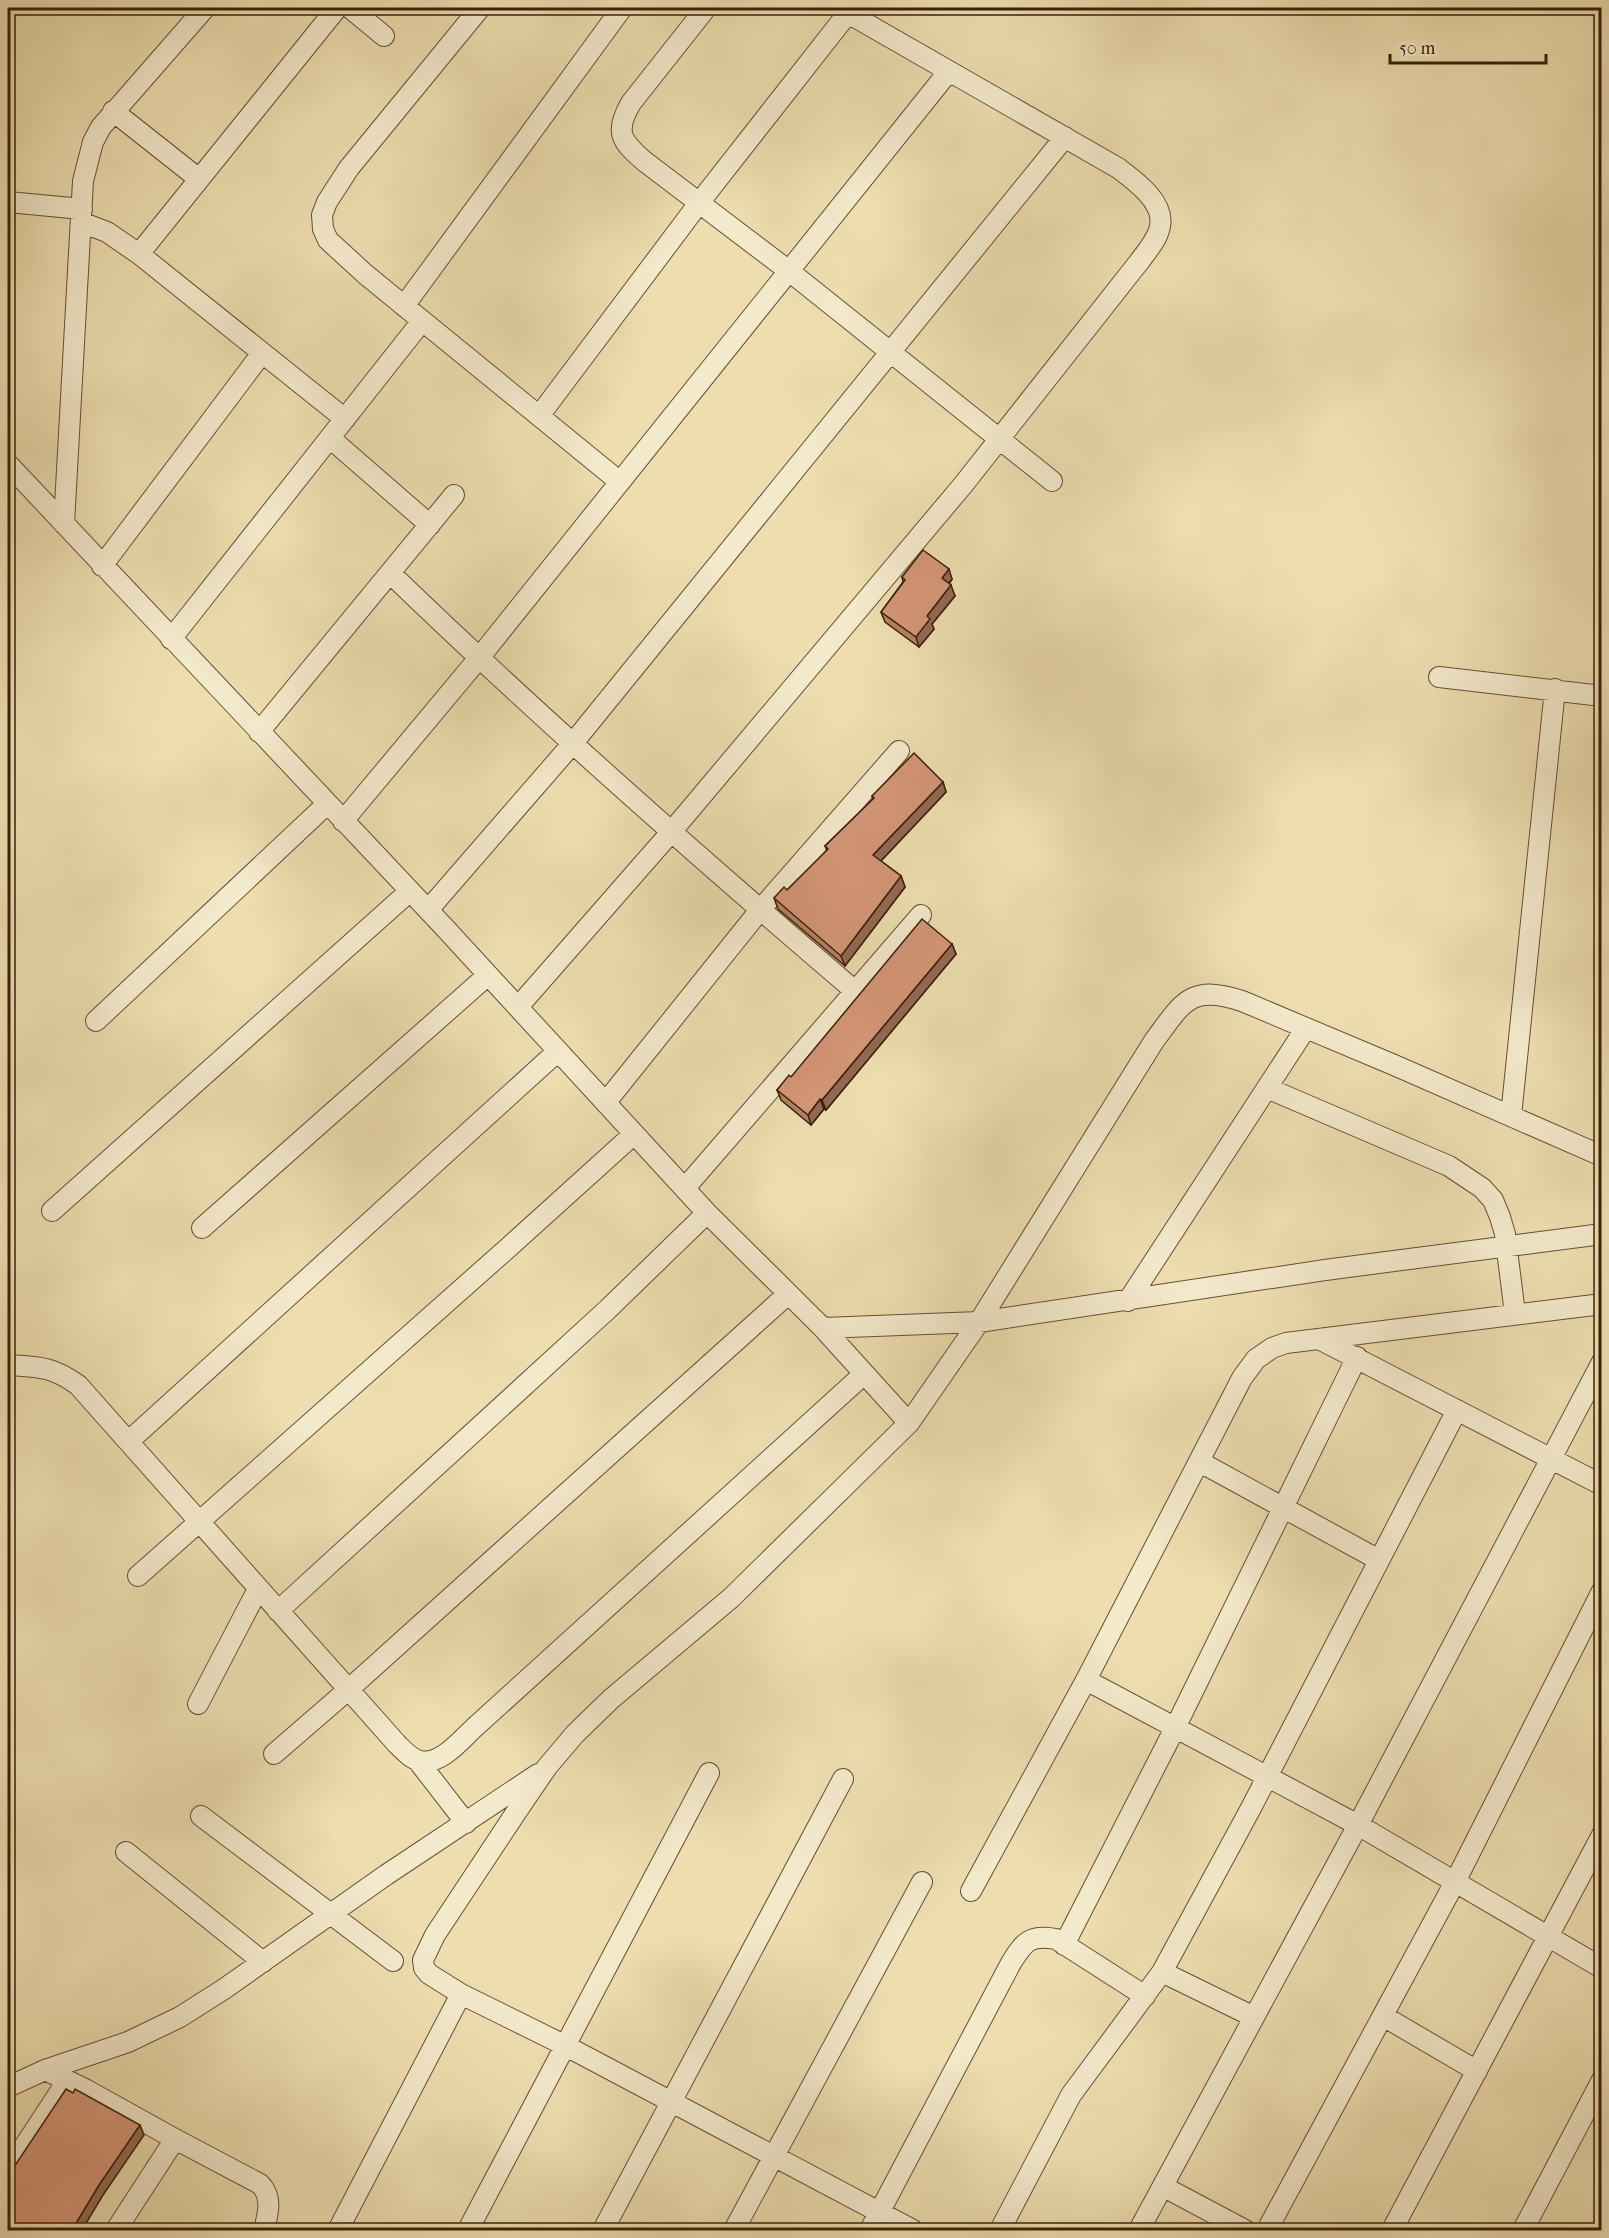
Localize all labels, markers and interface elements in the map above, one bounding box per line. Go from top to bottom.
scale bar [1390,27,1546,65]
text: 50 m [1399,38,1436,59]

